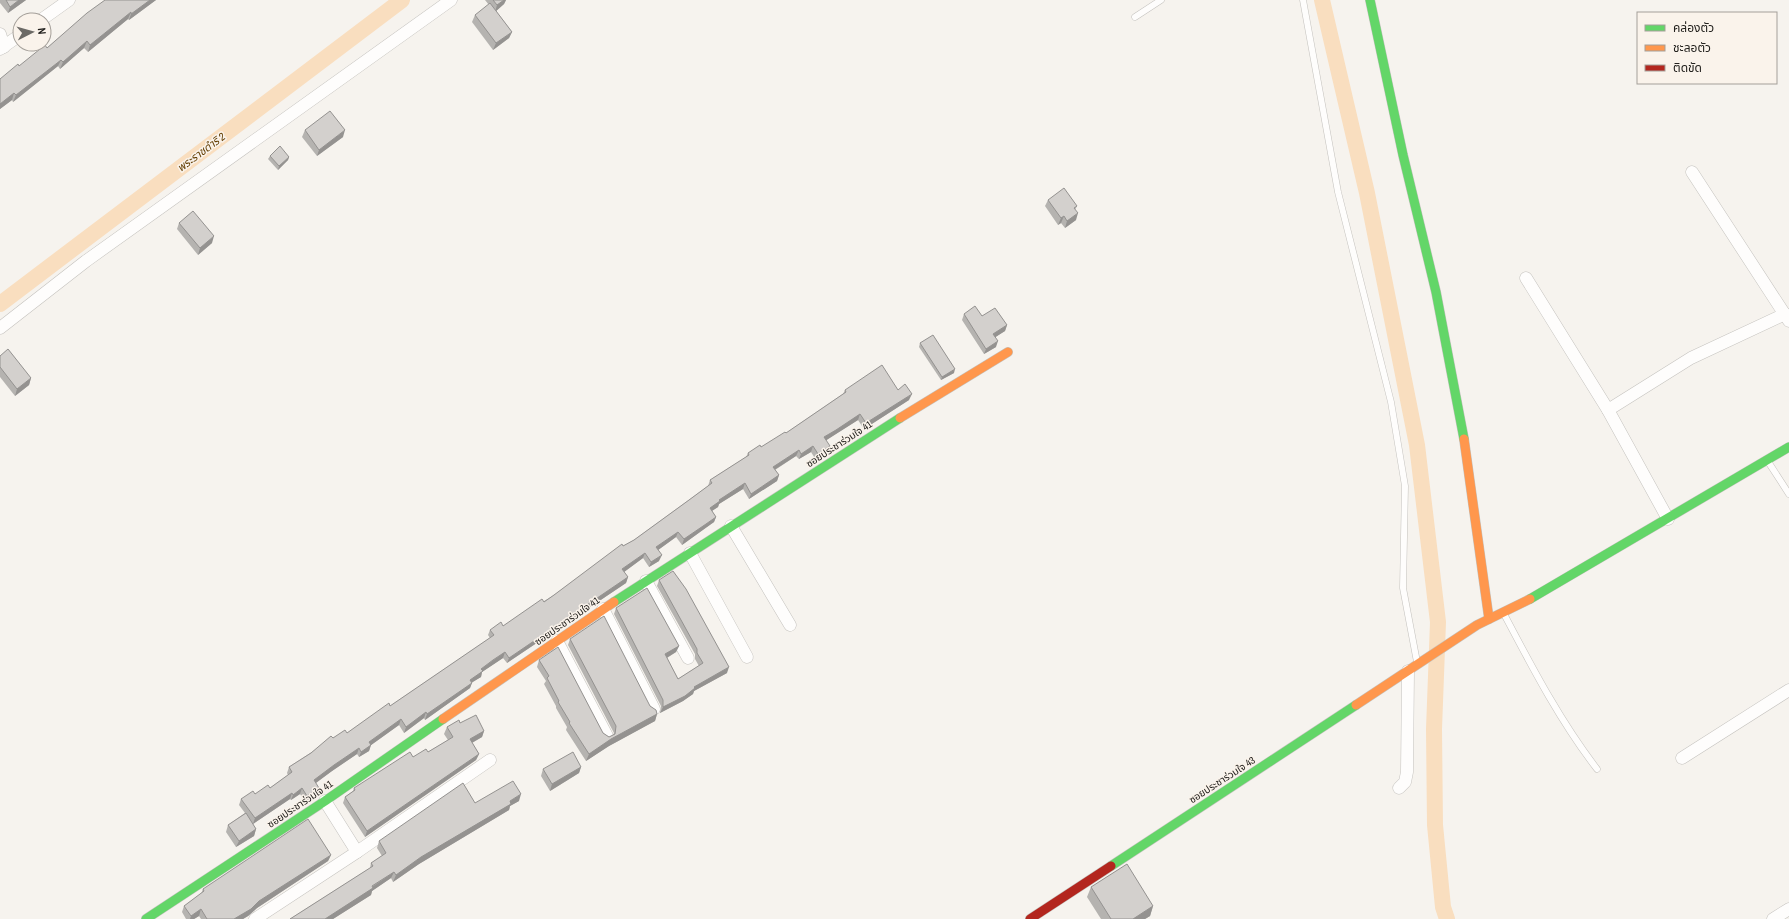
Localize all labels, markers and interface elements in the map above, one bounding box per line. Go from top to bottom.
north arrow [12,12,52,52]
legend [1637,12,1777,84]
text: คล่องตัว [1673,20,1714,36]
text: N [35,27,49,35]
text: ชะลอตัว [1673,40,1711,56]
text: ติดขัด [1673,60,1702,76]
water label: พระราชดำริ 2 [174,129,228,175]
street label: ซอยประชาร่วมใจ 41 [803,418,875,470]
street label: ซอยประชาร่วมใจ 41 [532,594,602,648]
street label: ซอยประชาร่วมใจ 43 [1186,754,1258,806]
street label: ซอยประชาร่วมใจ 41 [265,777,336,831]

